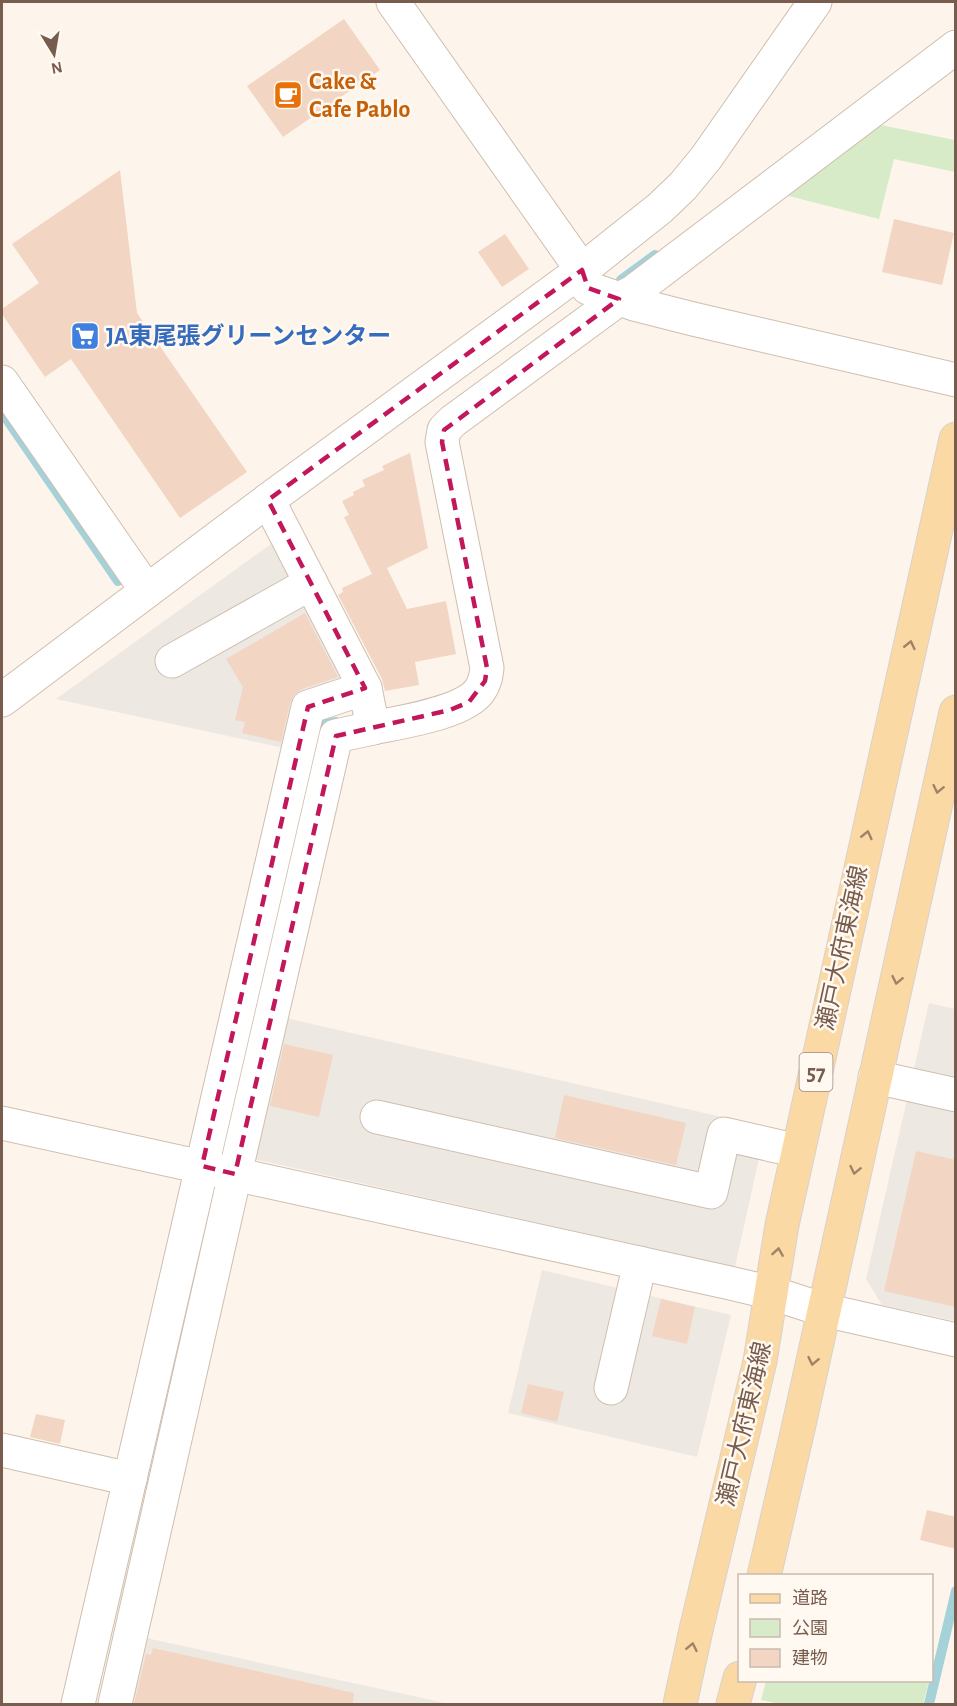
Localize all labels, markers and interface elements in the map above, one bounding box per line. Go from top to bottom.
north arrow [24,24,84,84]
text: N [50,59,64,77]
place label: Cake & Cafe Pablo [309,70,410,122]
cafe icon: Cake & Cafe Pablo [272,79,304,111]
supermarket icon: JA東尾張グリーンセンター [69,320,101,352]
place label: JA東尾張グリーンセンター [106,323,391,349]
one-way arrow [902,640,915,650]
one-way arrow [933,784,946,794]
one-way arrow [860,830,873,840]
street label: 瀬戸大府東海線 [812,863,872,1033]
one-way arrow [891,974,904,984]
road number: 57 [800,1053,832,1091]
one-way arrow [849,1165,862,1175]
one-way arrow [771,1247,784,1257]
street label: 瀬戸大府東海線 [712,1339,776,1509]
one-way arrow [807,1355,820,1365]
legend [738,1574,933,1682]
text: 道路 [792,1588,828,1608]
text: 公園 [792,1619,828,1638]
one-way arrow [685,1643,698,1653]
text: 建物 [792,1648,828,1668]

